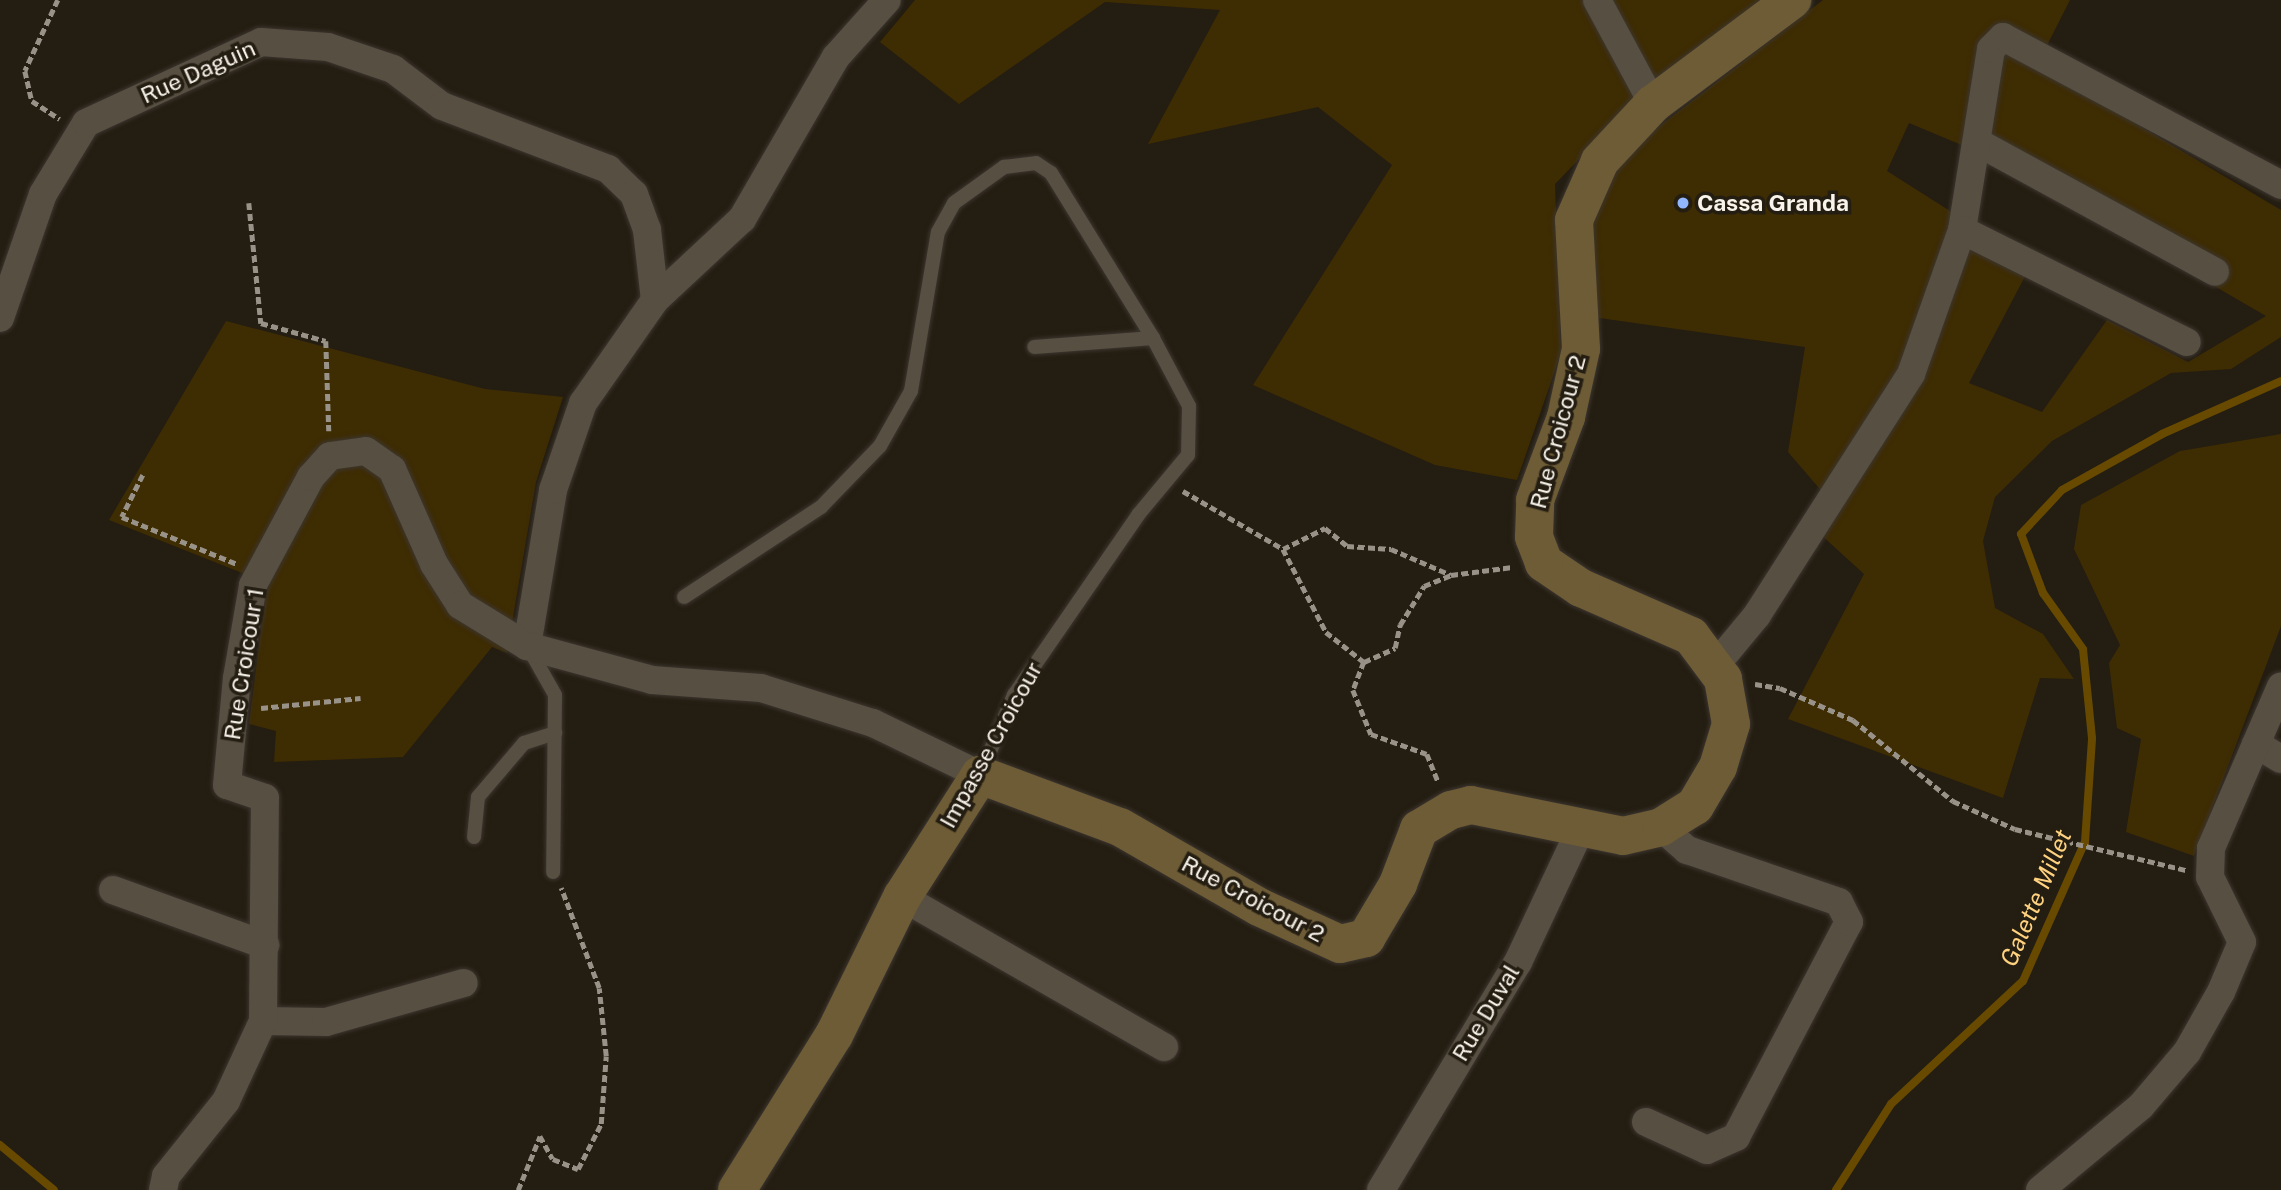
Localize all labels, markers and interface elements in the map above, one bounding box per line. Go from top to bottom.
street label: Rue Daguin [136,34,260,110]
place label: Cassa Granda [1697,189,1849,217]
marker: Cassa Granda [1675,195,1691,211]
street label: Rue Croicour 2 [1524,352,1592,512]
street label: Rue Croicour 1 [218,586,270,742]
street label: Impasse Croicour [934,657,1048,833]
water label: Galette Millet [1994,825,2078,971]
street label: Rue Croicour 2 [1177,850,1329,948]
street label: Rue Duval [1446,960,1526,1066]

